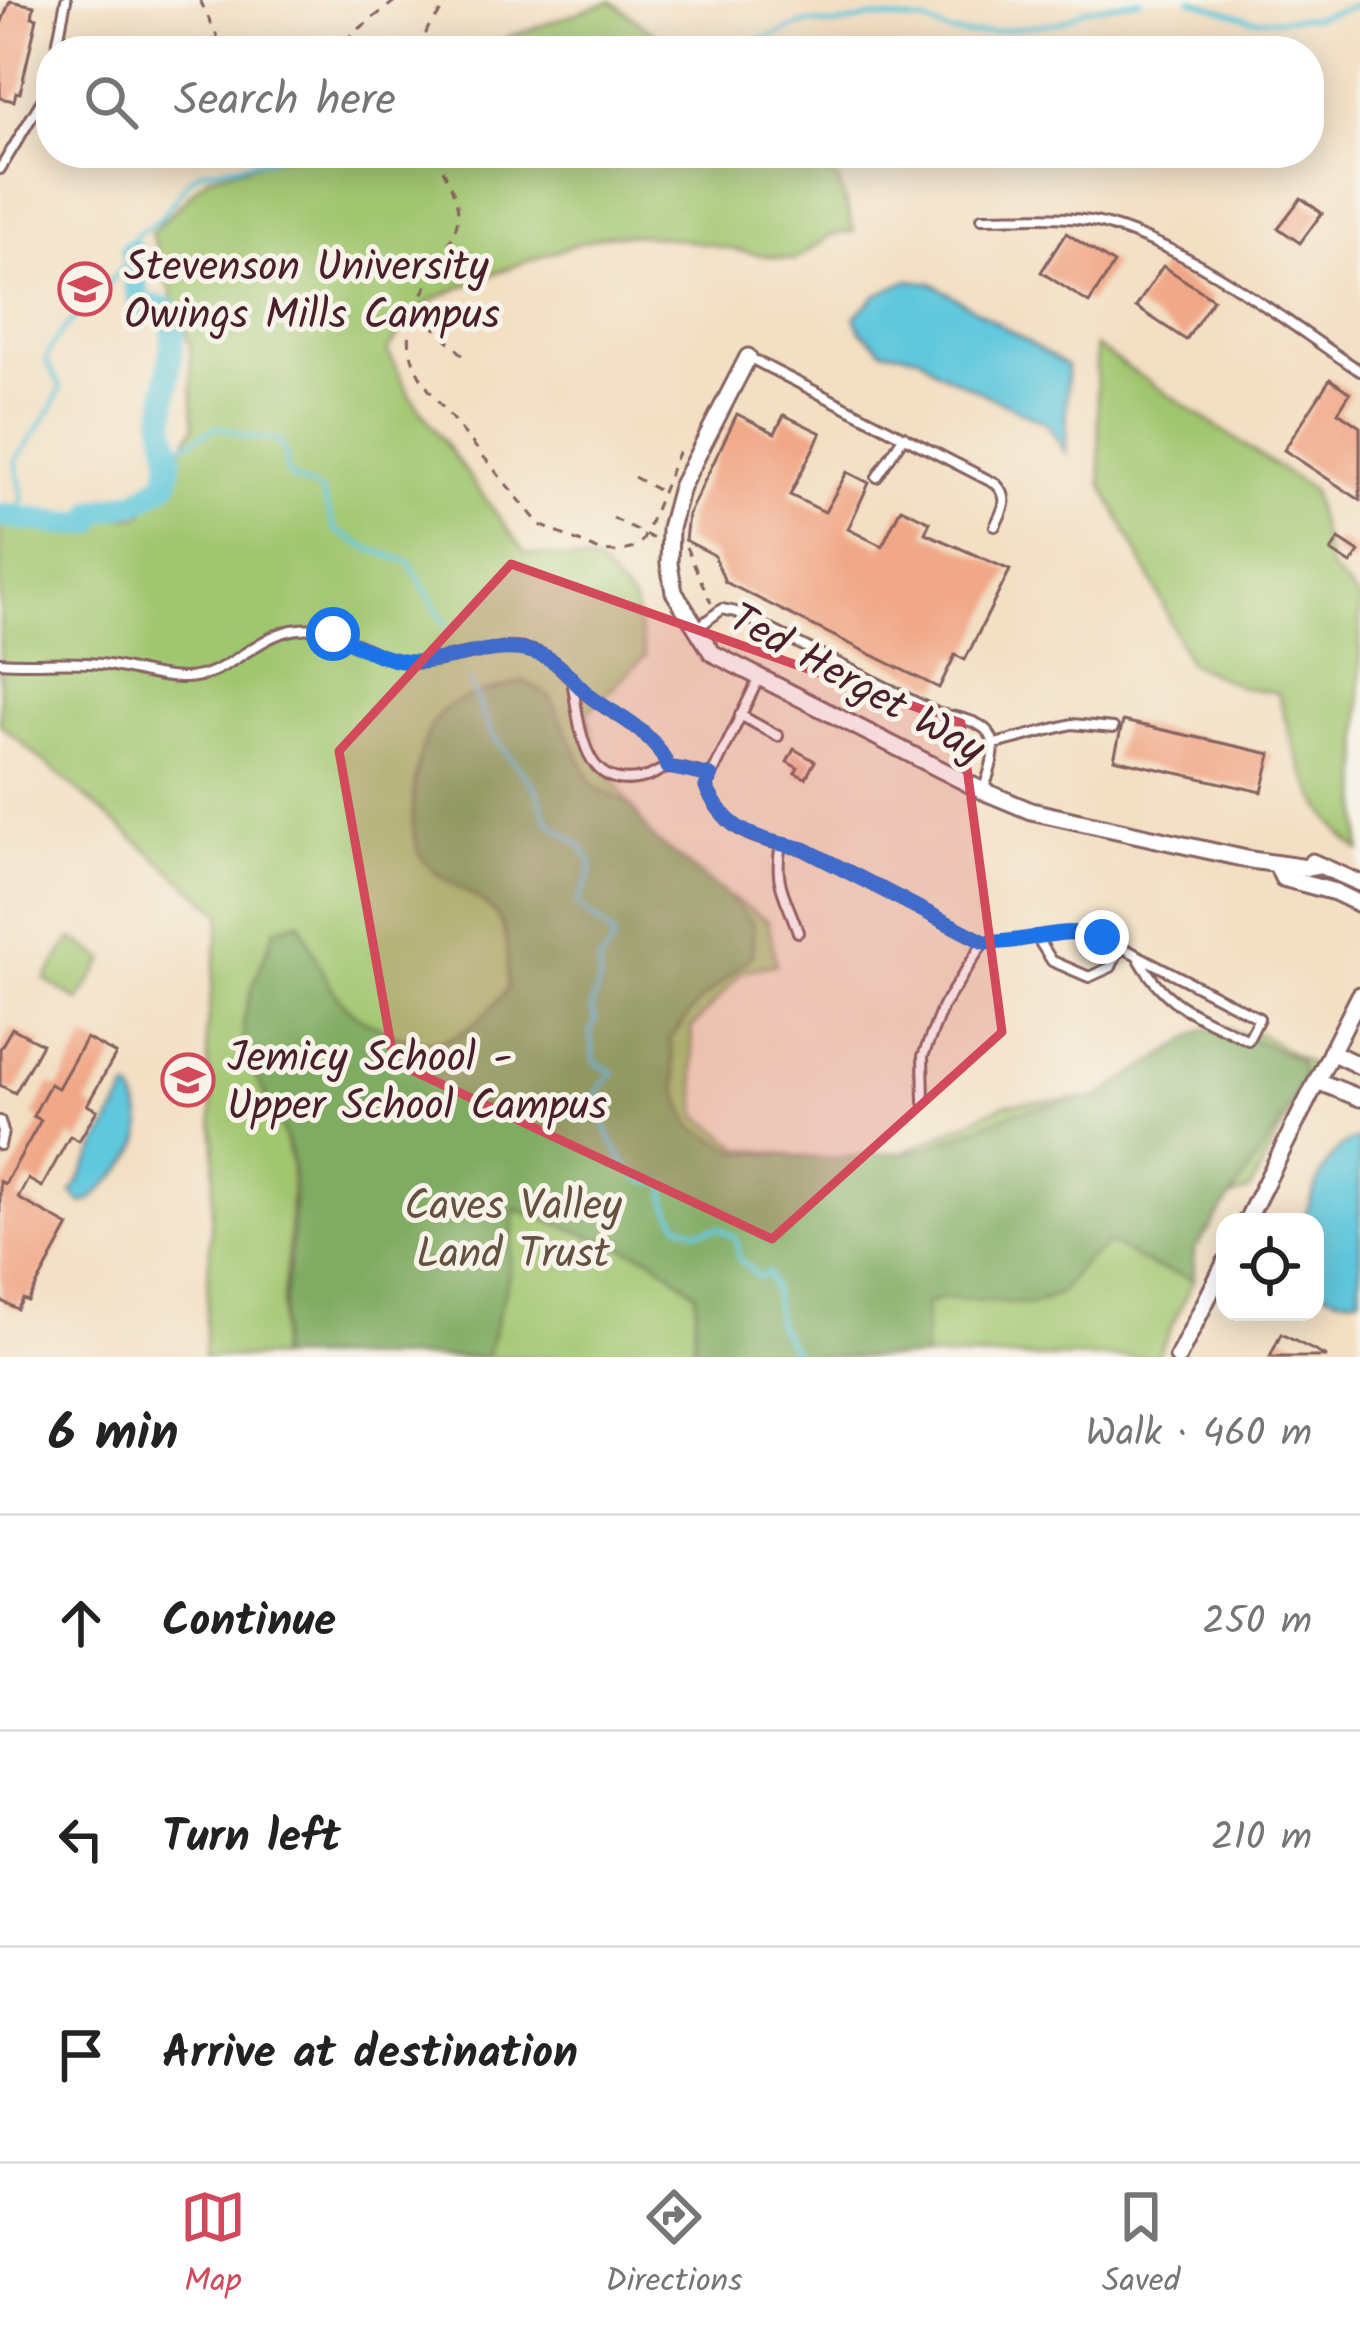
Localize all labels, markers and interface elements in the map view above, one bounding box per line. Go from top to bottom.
search box [36,36,1324,168]
text: Search here [174,66,396,138]
icon: search [78,69,144,135]
place label: Stevenson University Owings Mills Campus [124,235,500,350]
school or university icon: Stevenson University Owings Mills Campus [57,261,113,317]
street label: Ted Herget Way [716,587,997,783]
route start [306,607,360,661]
route end [1075,910,1129,964]
place label: Jemicy School - Upper School Campus [227,1026,607,1141]
school or university icon: Jemicy School - Upper School Campus [160,1052,216,1108]
park label: Caves Valley Land Trust [404,1174,622,1289]
map controls [1216,1213,1324,1321]
button: locate [1216,1213,1324,1321]
text: 6 min [48,1395,179,1476]
text: Walk · 460 m [1085,1404,1312,1466]
text: Continue [162,1587,336,1659]
icon: ahead [48,1590,114,1656]
text: 250 m [1202,1592,1312,1654]
text: Turn left [162,1803,341,1875]
icon: left [48,1806,114,1872]
text: 210 m [1211,1808,1312,1870]
text: Arrive at destination [162,2019,578,2091]
icon: arrive [48,2022,114,2088]
tab: Map [180,2184,246,2309]
tab: Directions [605,2184,742,2309]
tab: Saved [1102,2184,1180,2309]

